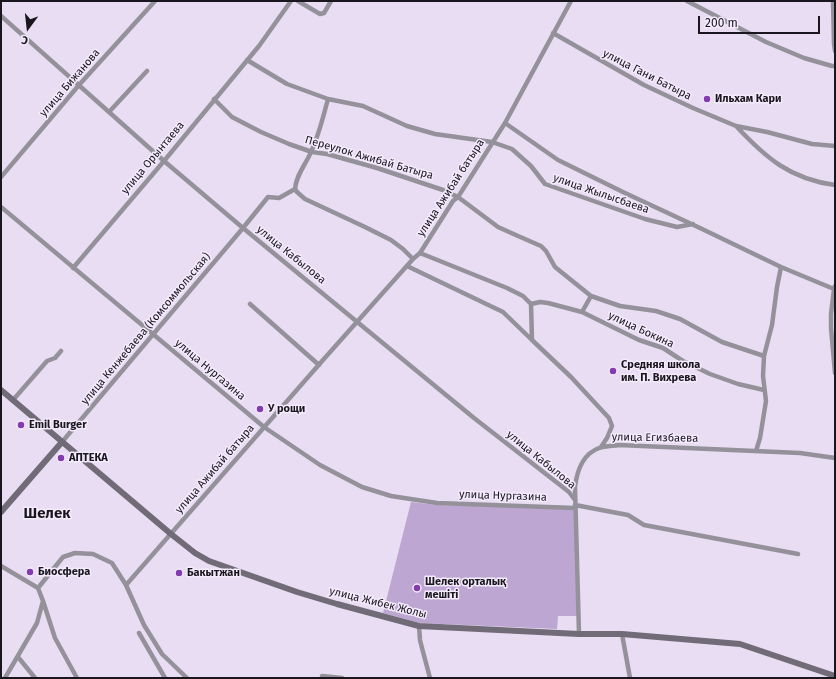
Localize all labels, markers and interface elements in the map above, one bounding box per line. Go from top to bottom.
north arrow [8,8,48,48]
scale bar [700,8,822,34]
text: 200 m [705,16,738,30]
text: С [20,33,30,47]
street label: улица Бижанова [37,46,103,120]
street label: улица Гани Батыра [601,47,693,103]
place label: Ильхам Кари [715,92,782,106]
marker: Ильхам Кари [702,94,712,104]
street label: улица Орынтаева [119,119,187,197]
street label: Переулок Ажибай Батыра [303,133,435,183]
street label: улица Ажибай батыра [415,137,487,239]
street label: улица Жылысбаева [551,171,651,217]
street label: улица Кабылова [254,223,328,287]
street label: улица Кенжебаева (Комсоммольская) [79,250,213,408]
street label: улица Бокина [606,309,676,351]
street label: улица Нургазина [172,337,248,403]
place label: Средняя школа им. П. Вихрева [621,358,700,384]
marker: Средняя школа им. П. Вихрева [608,366,618,376]
place label: У рощи [268,402,305,416]
marker: У рощи [255,404,265,414]
place label: Emil Burger [29,418,87,432]
marker: Emil Burger [16,420,26,430]
street label: улица Ажибай батыра [173,422,257,516]
street label: улица Кабылова [504,428,578,492]
street label: улица Егизбаева [612,431,698,445]
place label: АПТЕКА [69,451,108,465]
marker: АПТЕКА [56,453,66,463]
street label: улица Нургазина [459,488,547,504]
district label: Шелек [24,505,70,523]
place label: Биосфера [38,565,90,579]
place label: Бакытжан [187,566,240,580]
marker: Биосфера [25,567,35,577]
marker: Бакытжан [174,568,184,578]
place label: Шелек орталық мешіті [425,575,506,601]
marker: Шелек орталық мешіті [412,583,422,593]
street label: улица Жибек Жолы [328,585,428,621]

